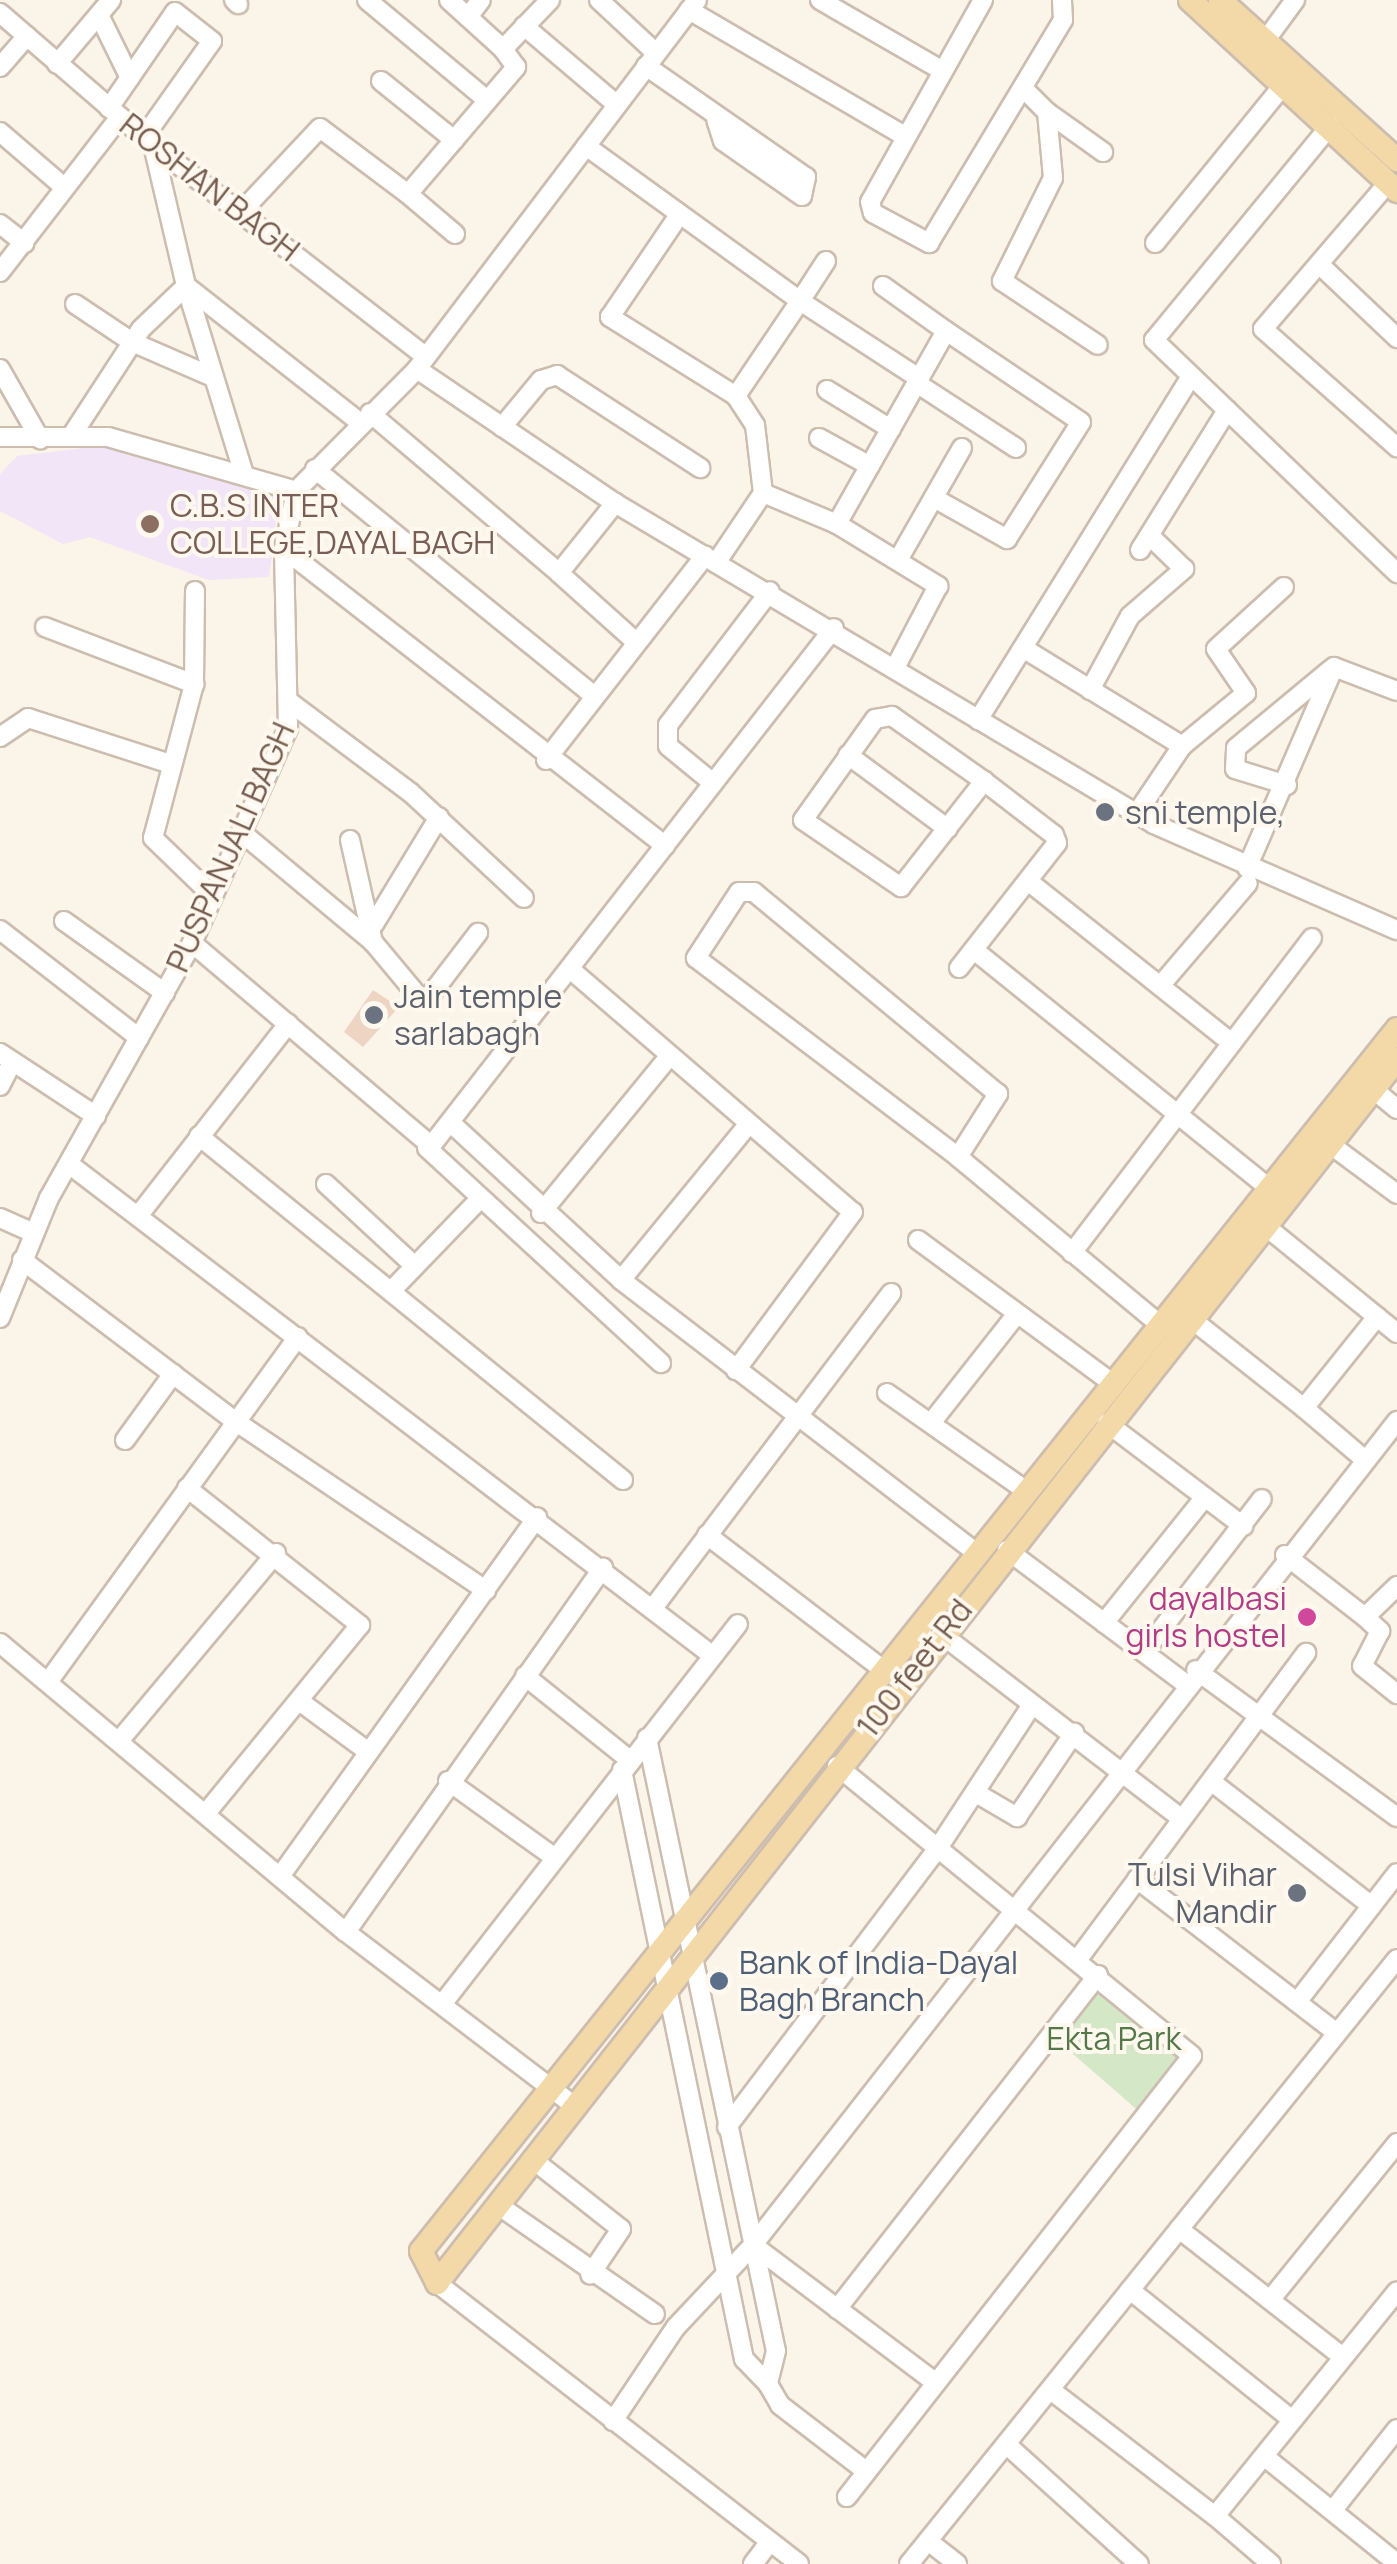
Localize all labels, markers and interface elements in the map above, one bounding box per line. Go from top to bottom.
street label: ROSHAN BAGH [113,105,307,269]
place label: C.B.S INTER COLLEGE,DAYAL BAGH [170,487,497,562]
marker: C.B.S INTER COLLEGE,DAYAL BAGH [139,513,161,535]
street label: PUSPANJALI BAGH [158,716,302,978]
place label: sni temple, [1125,793,1285,831]
marker: sni temple, [1094,801,1116,823]
place label: Jain temple sarlabagh [394,978,562,1053]
marker: Jain temple sarlabagh [363,1004,385,1026]
place label: dayalbasi girls hostel [1125,1580,1287,1655]
street label: 100 feet Rd [848,1591,980,1745]
marker: dayalbasi girls hostel [1296,1606,1318,1628]
place label: Tulsi Vihar Mandir [1128,1856,1277,1931]
marker: Tulsi Vihar Mandir [1286,1882,1308,1904]
place label: Bank of India-Dayal Bagh Branch [739,1944,1018,2019]
marker: Bank of India-Dayal Bagh Branch [708,1970,730,1992]
park label: Ekta Park [1047,2019,1181,2057]

